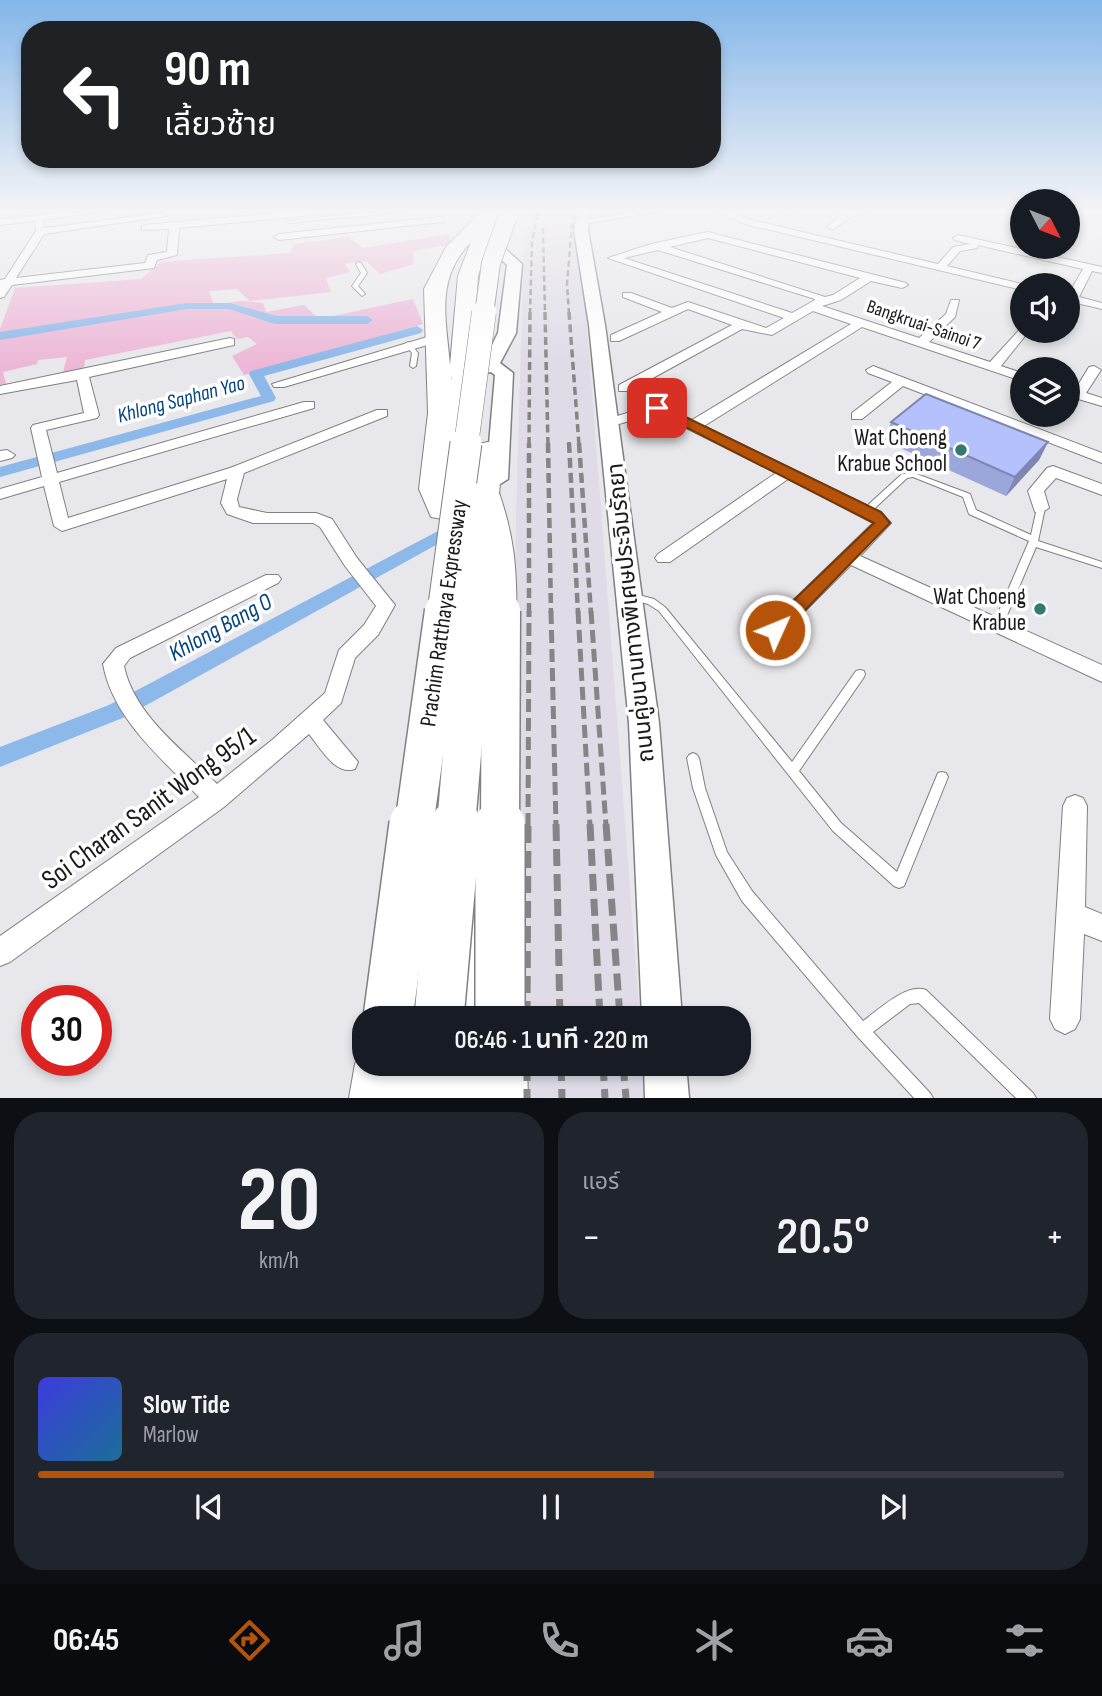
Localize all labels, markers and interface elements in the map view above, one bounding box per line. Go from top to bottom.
text: 90 m [164,41,251,100]
icon: left [49,49,140,140]
text: เลี้ยวซ้าย [164,106,276,145]
north arrow [1010,189,1080,259]
map controls [1010,189,1080,427]
button: sound [1010,273,1080,343]
street label: Bangkruai-Sainoi 7 [863,295,984,356]
button: layers [1010,357,1080,427]
water label: Khlong Saphan Yao [115,370,248,428]
pin [627,378,687,438]
icon: arrive [638,389,676,427]
place label: Wat Choeng Krabue School [837,424,947,478]
marker: Wat Choeng Krabue School [953,442,969,458]
street label: ถนนคู่ขนานทางพิเศษประจิมรัถยา [601,462,661,764]
street label: Prachim Ratthaya Expressway [414,498,474,728]
place label: Wat Choeng Krabue [933,583,1026,637]
water label: Khlong Bang O [163,587,277,668]
position arrow [738,593,812,667]
marker: Wat Choeng Krabue [1032,601,1048,617]
street label: Soi Charan Sanit Wong 95/1 [36,720,262,897]
speed limit sign: 30 [21,985,112,1076]
text: 06:46 · 1 นาที · 220 m [455,1025,648,1056]
text: 20 [237,1147,321,1256]
text: แอร์ [582,1168,619,1196]
text: 20.5° [776,1206,870,1269]
text: − [582,1215,601,1260]
text: + [1045,1215,1064,1260]
text: km/h [259,1247,299,1275]
text: Slow Tide [143,1390,230,1421]
text: Marlow [143,1421,199,1449]
icon: previous [190,1488,228,1526]
icon: pause [532,1488,570,1526]
icon: next [874,1488,912,1526]
icon: directions [225,1616,274,1665]
icon: music [380,1616,429,1665]
icon: phone [535,1616,584,1665]
icon: climate [690,1616,739,1665]
icon: car [845,1616,894,1665]
icon: filters [1000,1616,1049,1665]
text: 06:45 [53,1621,119,1660]

